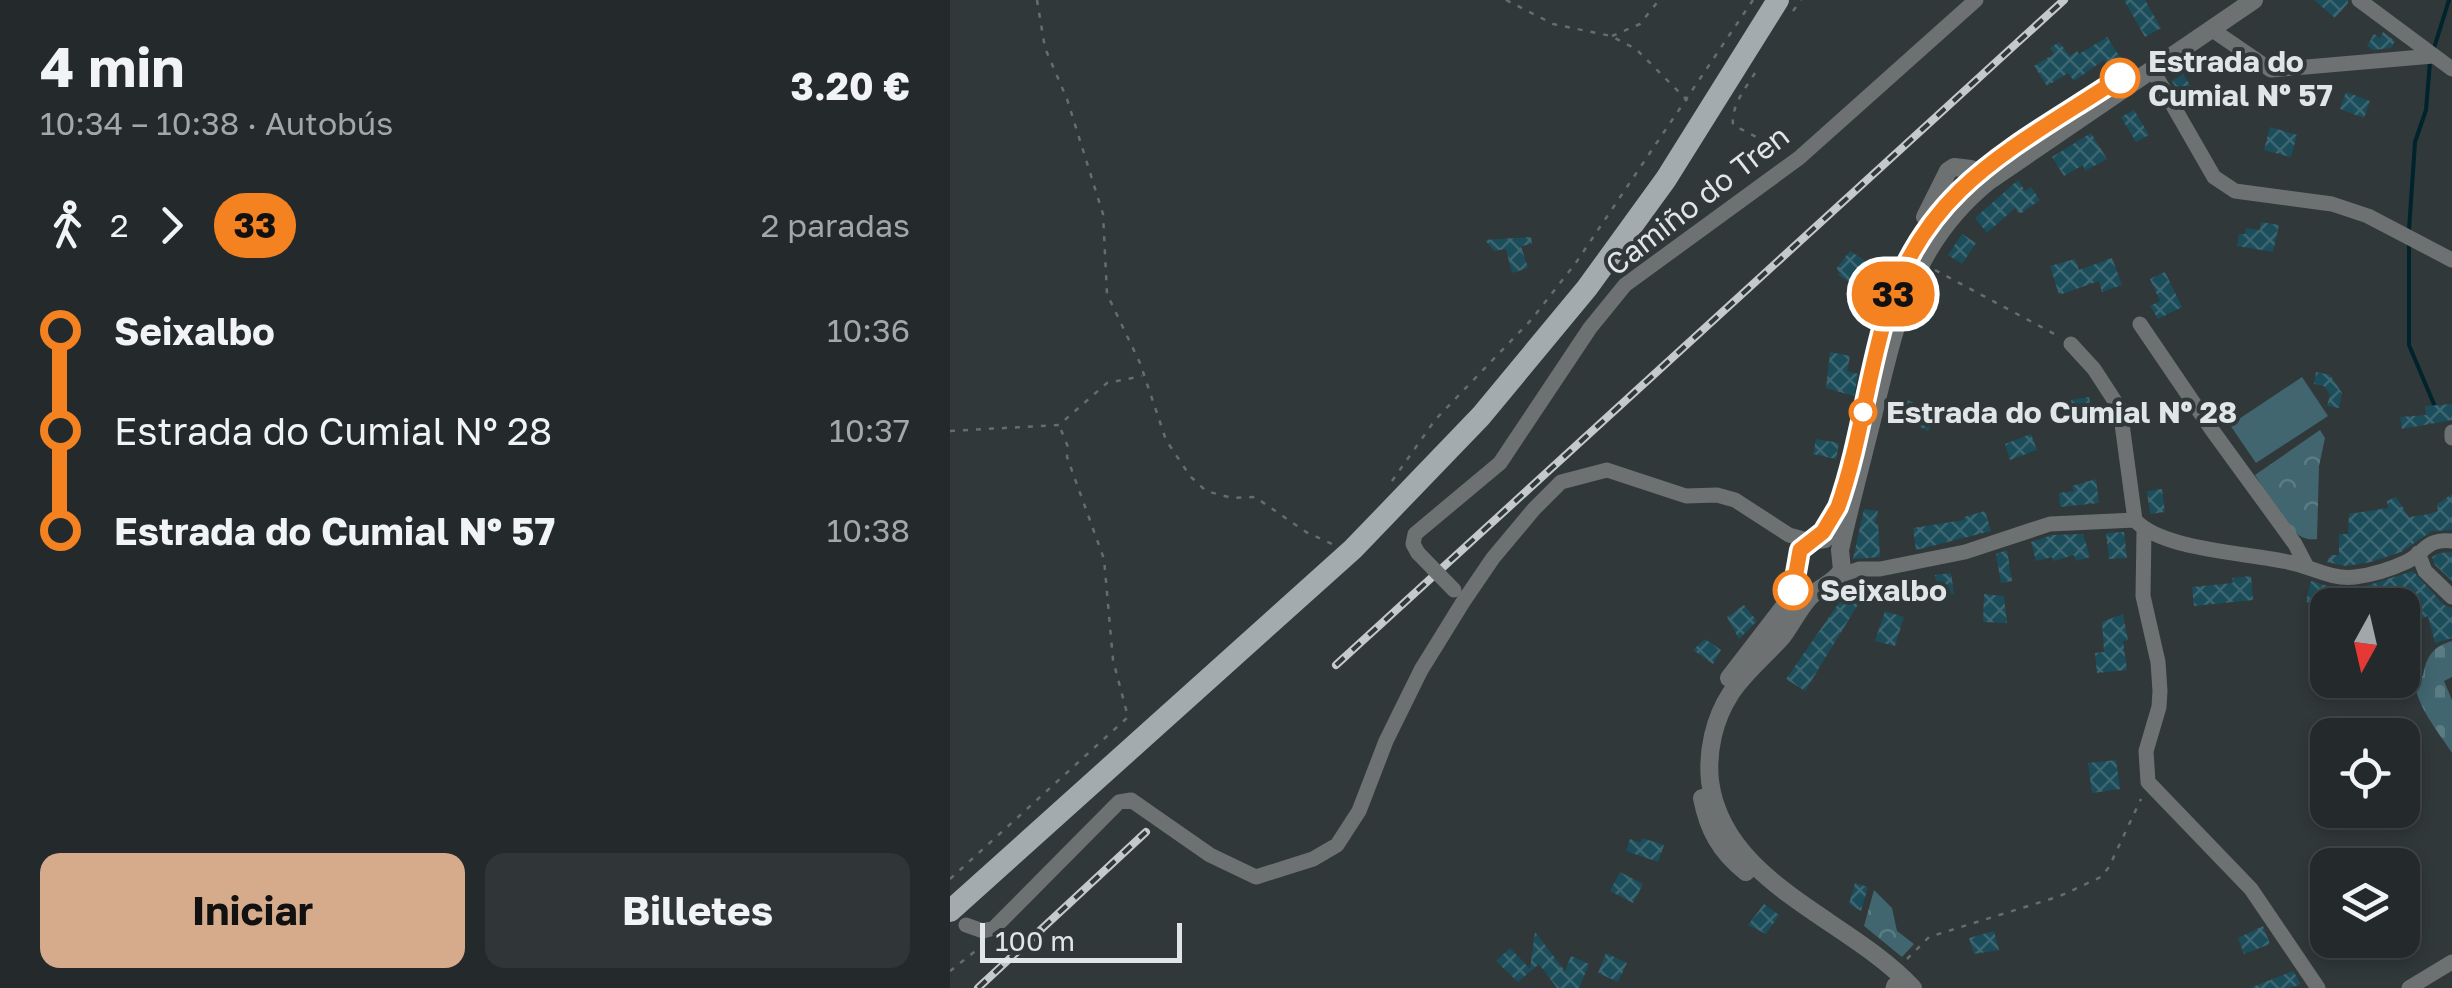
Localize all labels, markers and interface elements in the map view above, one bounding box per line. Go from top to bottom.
text: 4 min [40,33,185,99]
place label: Estrada do Cumial Nº 57 [2148,43,2333,113]
marker: Estrada do Cumial Nº 57 [2101,59,2139,97]
text: 3.20 € [790,63,910,108]
text: 10:34 – 10:38 · Autobús [40,104,393,142]
street label: Camiño do Tren [1598,117,1796,283]
icon: walk [40,198,95,253]
icon: forward [144,198,199,253]
text: 33 [234,204,276,246]
text: 2 [110,206,129,244]
text: 2 paradas [761,206,910,244]
line badge: 33 [1848,262,1938,326]
text: 33 [1872,273,1914,315]
text: Seixalbo [114,308,275,353]
text: 10:36 [827,311,910,349]
place label: Estrada do Cumial Nº 28 [1886,394,2237,430]
marker: Estrada do Cumial Nº 28 [1850,399,1876,425]
text: Estrada do Cumial Nº 28 [114,408,552,453]
text: 10:37 [829,411,910,449]
text: Estrada do Cumial Nº 57 [114,508,555,553]
text: 10:38 [827,511,910,549]
marker: Seixalbo [1774,571,1812,609]
place label: Seixalbo [1820,572,1947,608]
north arrow [2310,588,2420,698]
map controls [2310,588,2420,958]
button: locate [2310,718,2420,828]
button: layers [2310,848,2420,958]
button: Iniciar [40,853,465,968]
button: Billetes [485,853,910,968]
scale bar [980,918,1182,962]
text: 100 m [995,924,1075,957]

